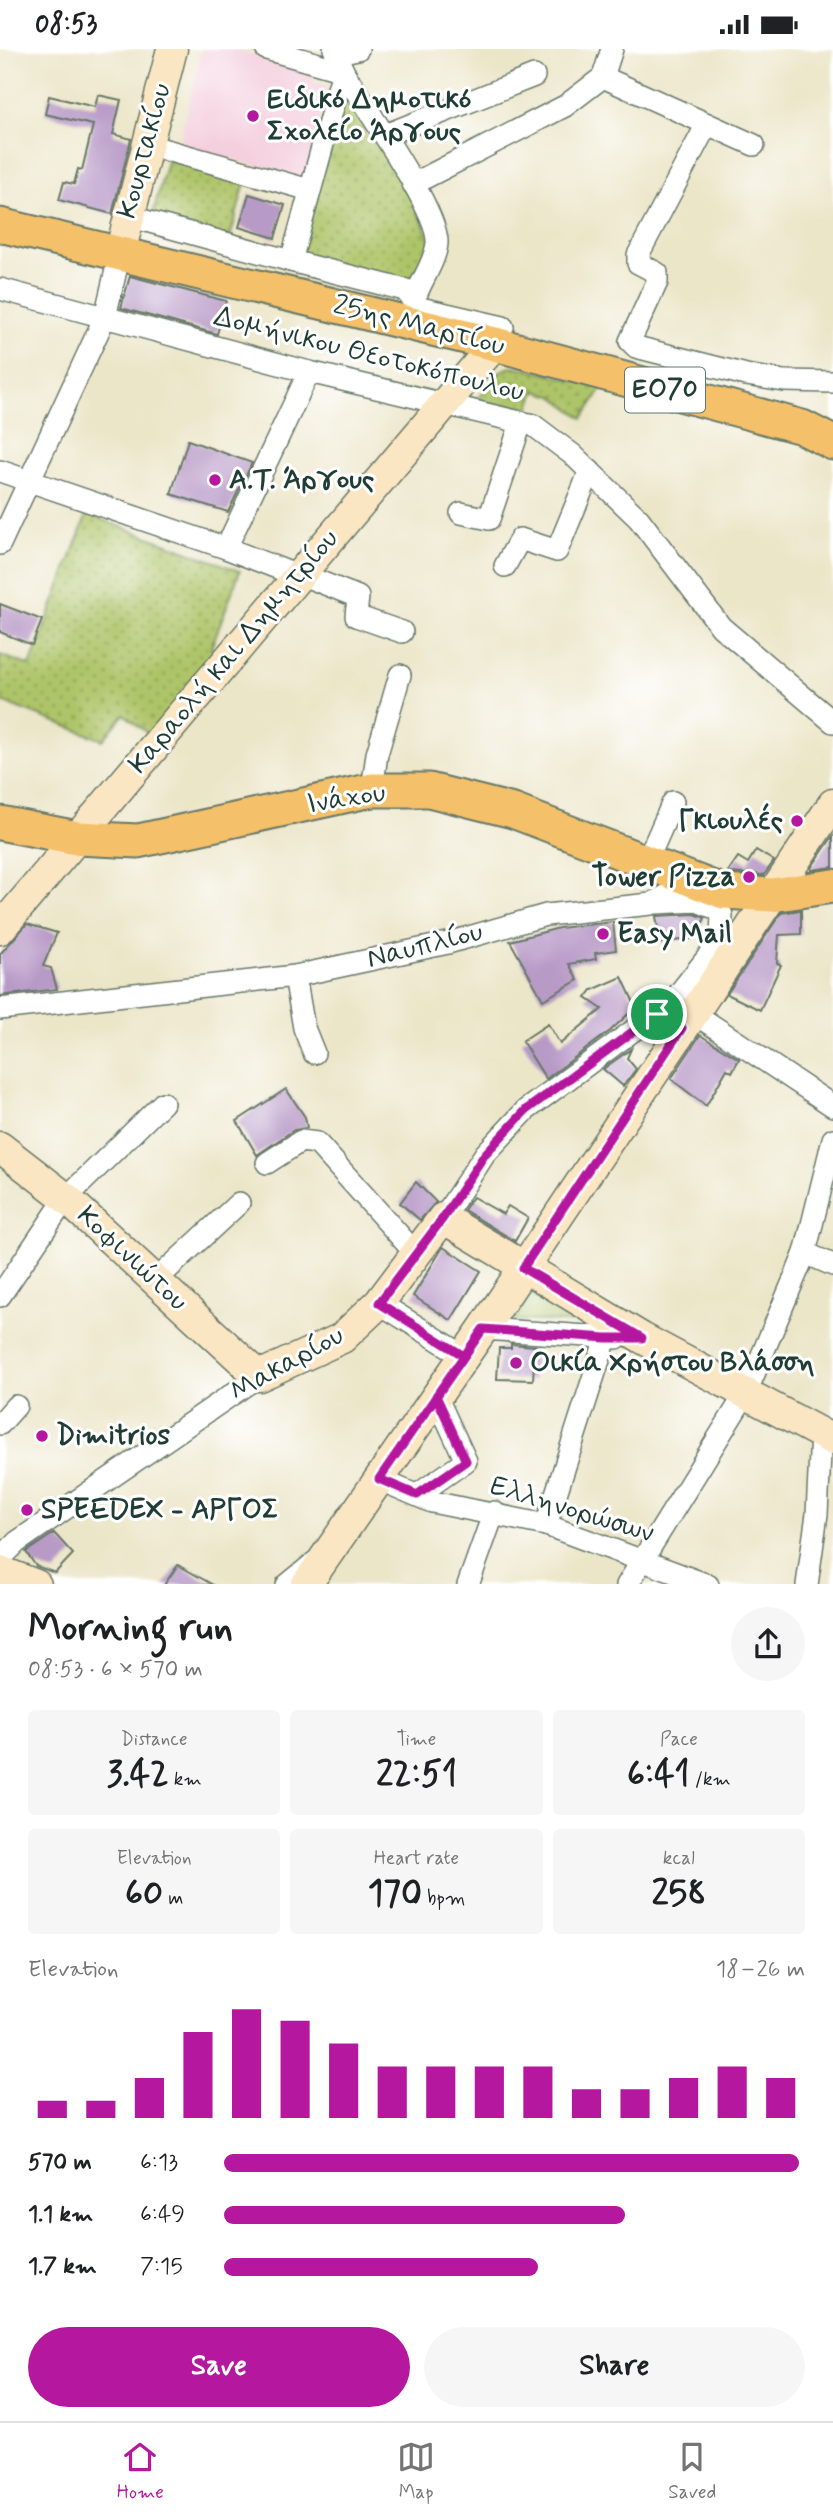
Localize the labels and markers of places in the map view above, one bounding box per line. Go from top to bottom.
place label: Ειδικό Δημοτικό Σχολείο Άργους [267,82,471,151]
marker: Ειδικό Δημοτικό Σχολείο Άργους [245,108,261,124]
place label: Α.Τ. Άργους [229,462,374,499]
marker: Α.Τ. Άργους [207,472,223,488]
place label: Γκιουλές [678,802,783,840]
marker: Γκιουλές [789,813,805,829]
place label: Tower Pizza [591,859,735,896]
marker: Tower Pizza [741,869,757,885]
place label: Easy Mail [617,916,732,953]
marker: Easy Mail [595,926,611,942]
pin [627,984,687,1044]
place label: Οικία Χρήστου Βλάσση [530,1345,815,1382]
marker: Οικία Χρήστου Βλάσση [508,1355,524,1371]
place label: Dimitrios [56,1418,170,1455]
marker: Dimitrios [34,1428,50,1444]
place label: SPEEDEX - ΑΡΓΟΣ [41,1492,279,1529]
marker: SPEEDEX - ΑΡΓΟΣ [19,1502,35,1518]

